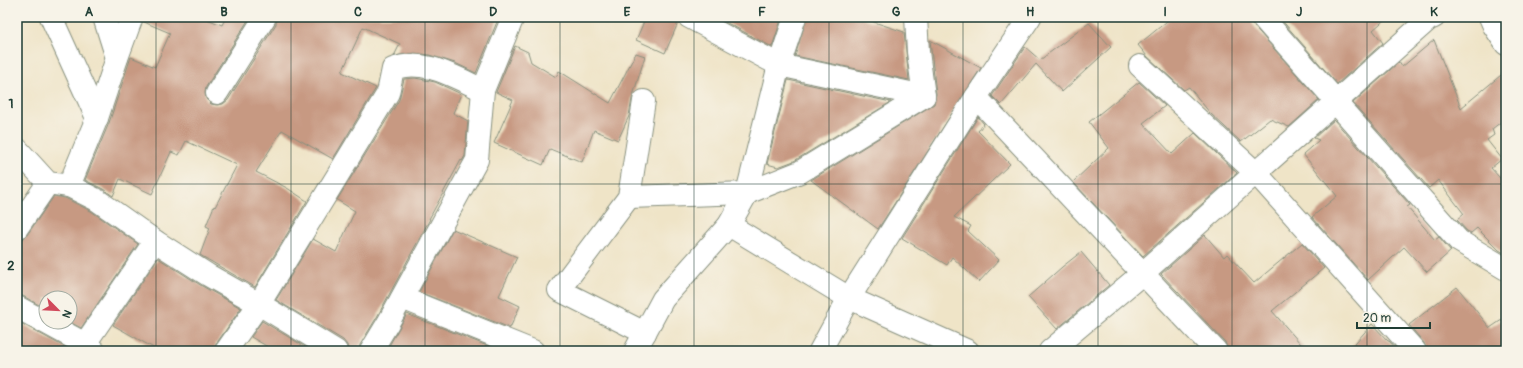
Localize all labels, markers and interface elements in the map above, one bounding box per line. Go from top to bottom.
text: A [85,4,94,20]
text: B [220,4,228,20]
text: C [354,4,362,20]
text: D [489,4,497,20]
text: E [624,4,631,20]
text: F [758,4,766,20]
text: G [892,4,901,20]
text: H [1026,4,1034,20]
text: I [1163,4,1167,20]
text: J [1296,4,1302,20]
text: K [1430,4,1438,20]
text: 1 [8,96,14,112]
text: 2 [7,258,15,274]
north arrow [38,290,78,330]
scale bar [1357,304,1430,330]
text: N [59,308,74,320]
text: 20 m [1363,311,1392,326]

